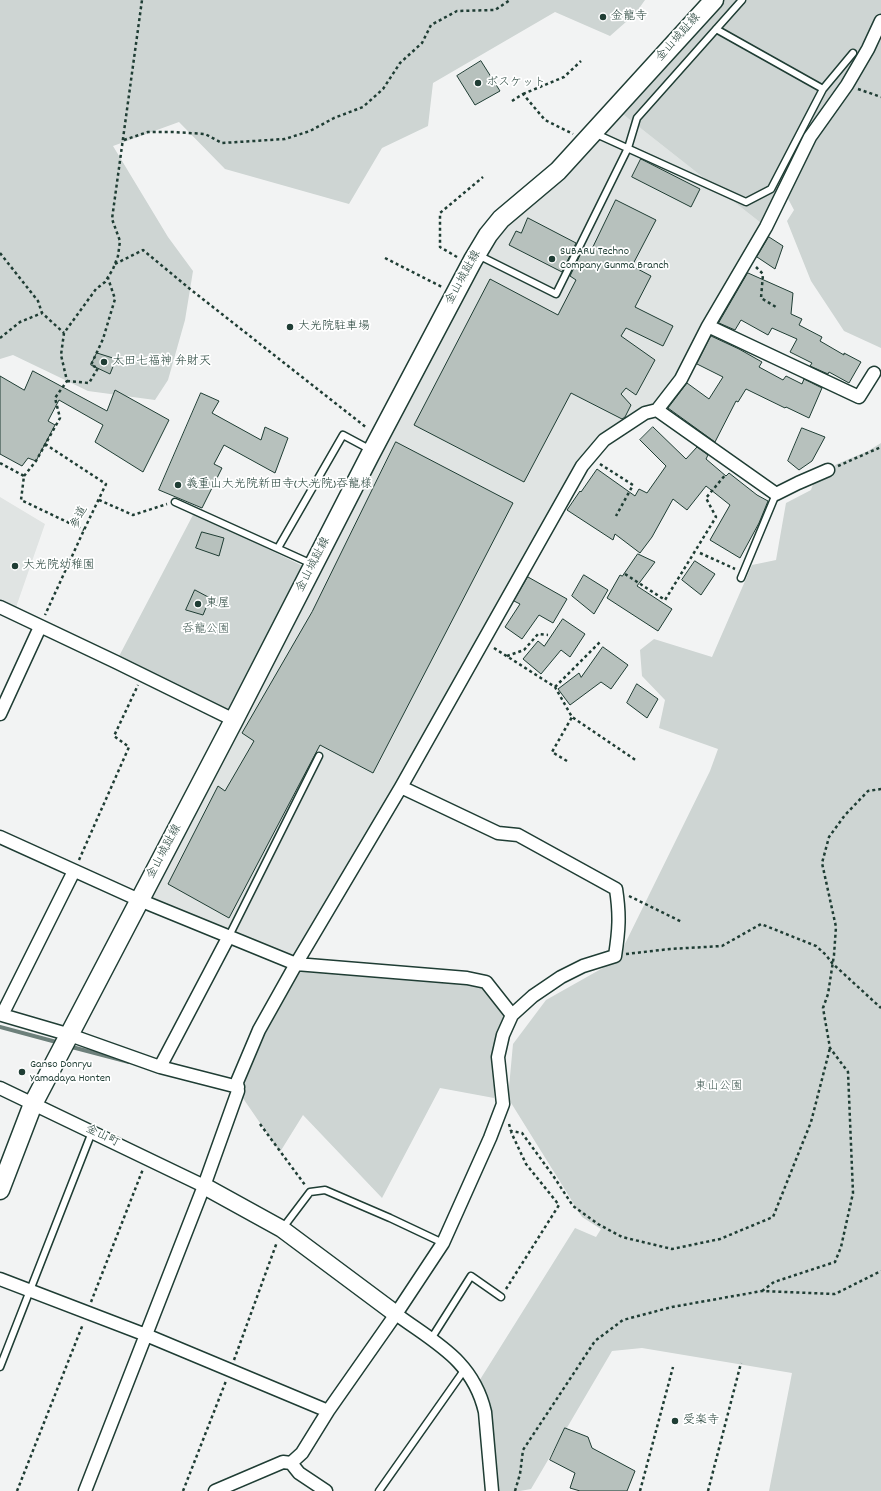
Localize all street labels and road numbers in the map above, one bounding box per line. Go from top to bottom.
street label: 金山城趾線 [654,11,704,65]
street label: 金山城趾線 [443,248,485,308]
street label: 参道 [68,504,92,532]
street label: 金山城趾線 [294,535,334,595]
street label: 金山城趾線 [145,822,185,882]
street label: 金山町 [83,1123,121,1151]

